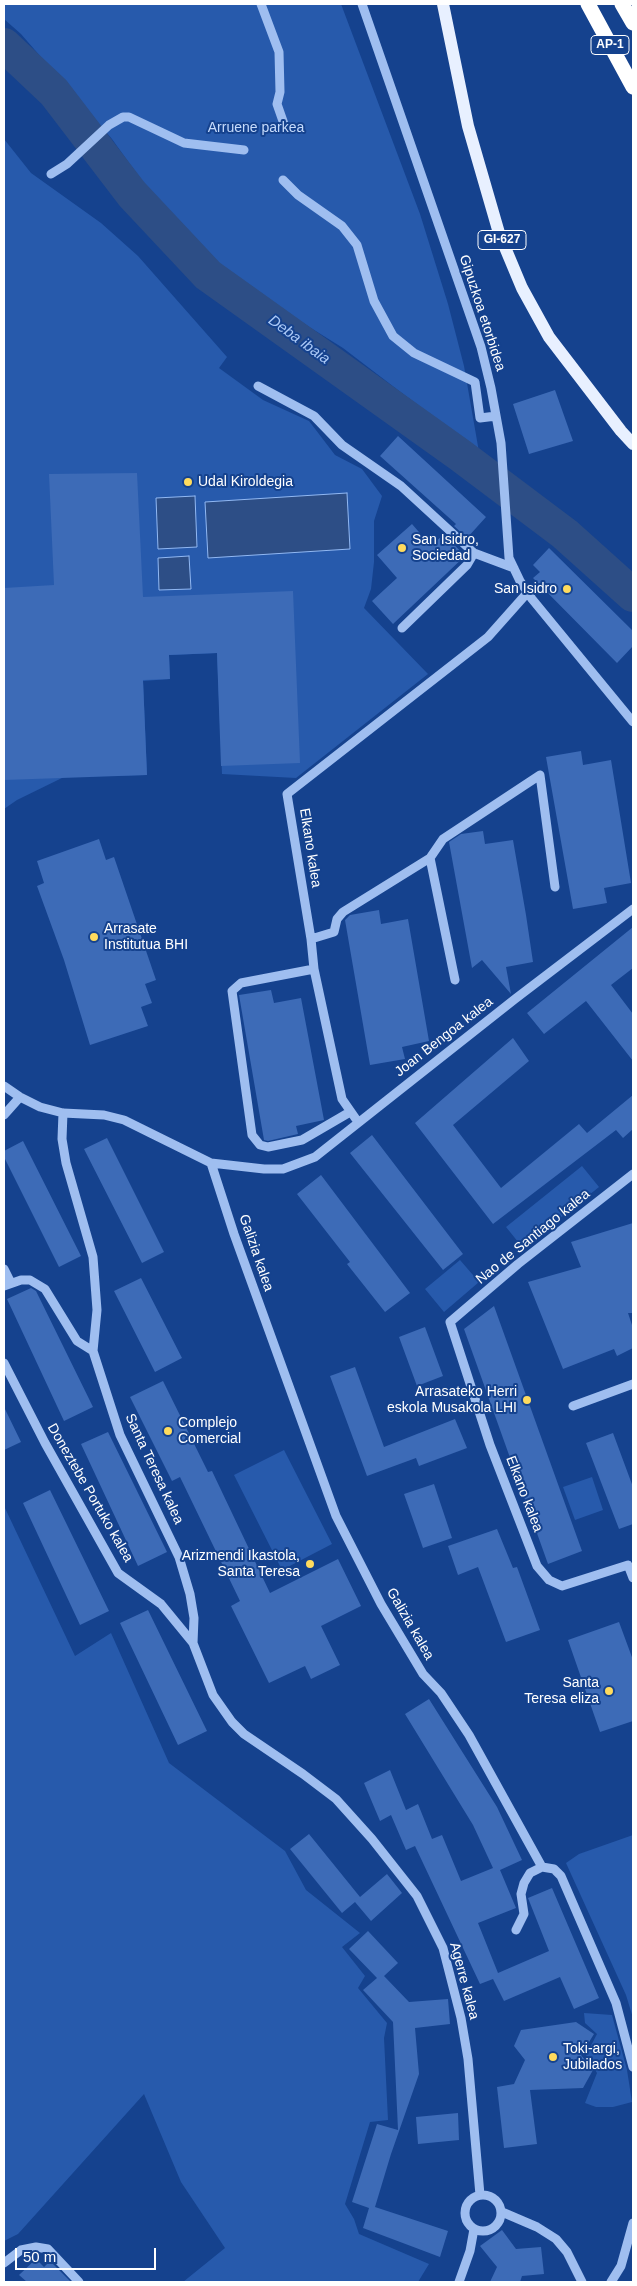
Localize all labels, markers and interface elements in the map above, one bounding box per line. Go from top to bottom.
road number: AP-1 [591,36,629,54]
park label: Arruene parkea [208,120,304,136]
road number: GI-627 [478,230,526,250]
street label: Gipuzkoa etorbidea [455,253,509,373]
water label: Deba ibaia [265,312,333,368]
place label: Udal Kiroldegia [198,474,293,490]
marker: Udal Kiroldegia [182,476,194,488]
place label: San Isidro, Sociedad [412,532,479,564]
marker: San Isidro, Sociedad [396,542,408,554]
place label: San Isidro [494,581,557,597]
marker: San Isidro [561,583,573,595]
street label: Elkano kalea [295,807,325,889]
place label: Arrasate Institutua BHI [104,921,188,954]
marker: Arrasate Institutua BHI [88,931,100,943]
street label: Joan Bengoa kalea [392,993,496,1081]
street label: Nao de Santiago kalea [473,1186,593,1288]
street label: Galizia kalea [235,1212,277,1294]
place label: Arrasateko Herri eskola Musakola LHI [387,1384,517,1416]
marker: Arrasateko Herri eskola Musakola LHI [521,1394,533,1406]
street label: Santa Teresa kalea [121,1411,187,1527]
place label: Complejo Comercial [178,1415,241,1448]
street label: Doneztebe Portuko kalea [43,1421,137,1565]
marker: Complejo Comercial [162,1425,174,1437]
street label: Elkano kalea [502,1454,546,1534]
place label: Arizmendi Ikastola, Santa Teresa [182,1548,300,1580]
marker: Arizmendi Ikastola, Santa Teresa [304,1558,316,1570]
street label: Galizia kalea [383,1585,437,1663]
place label: Santa Teresa eliza [524,1675,599,1708]
marker: Santa Teresa eliza [603,1685,615,1697]
street label: Agerre kalea [446,1940,482,2022]
place label: Toki-argi, Jubilados [563,2041,622,2074]
marker: Toki-argi, Jubilados [547,2051,559,2063]
scale bar [18,2238,159,2270]
text: 50 m [23,2248,56,2265]

